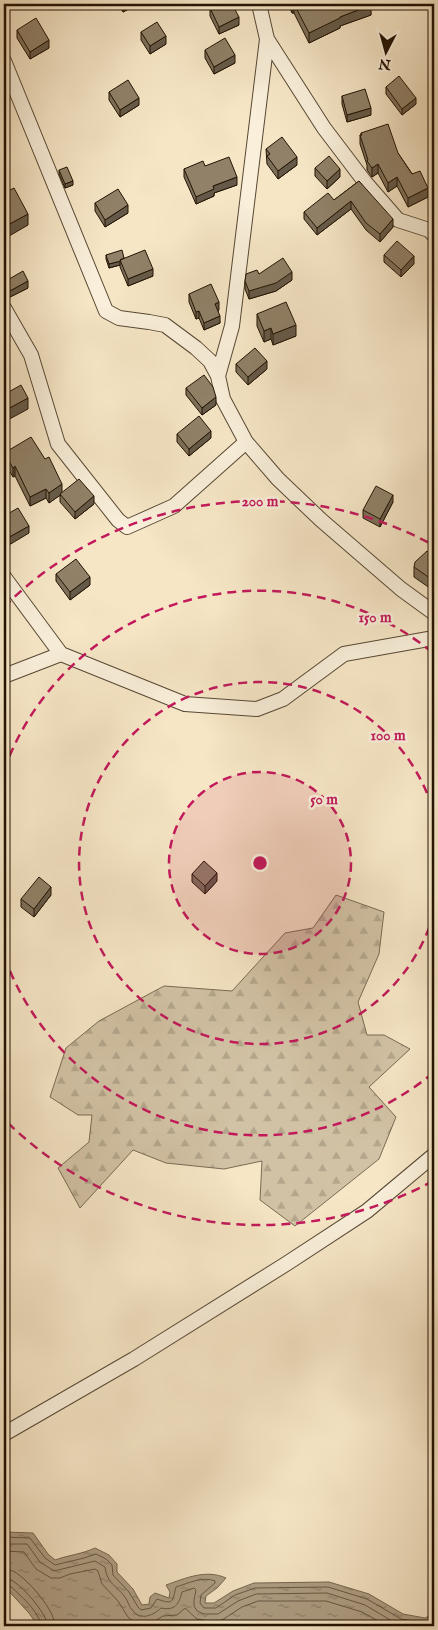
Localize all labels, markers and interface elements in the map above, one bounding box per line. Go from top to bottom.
north arrow [360,28,410,78]
text: N [378,54,393,74]
text: 200 m [242,492,279,511]
text: 150 m [358,608,392,627]
text: 100 m [370,726,406,745]
text: 50 m [310,790,338,809]
centre of rings [251,854,269,872]

